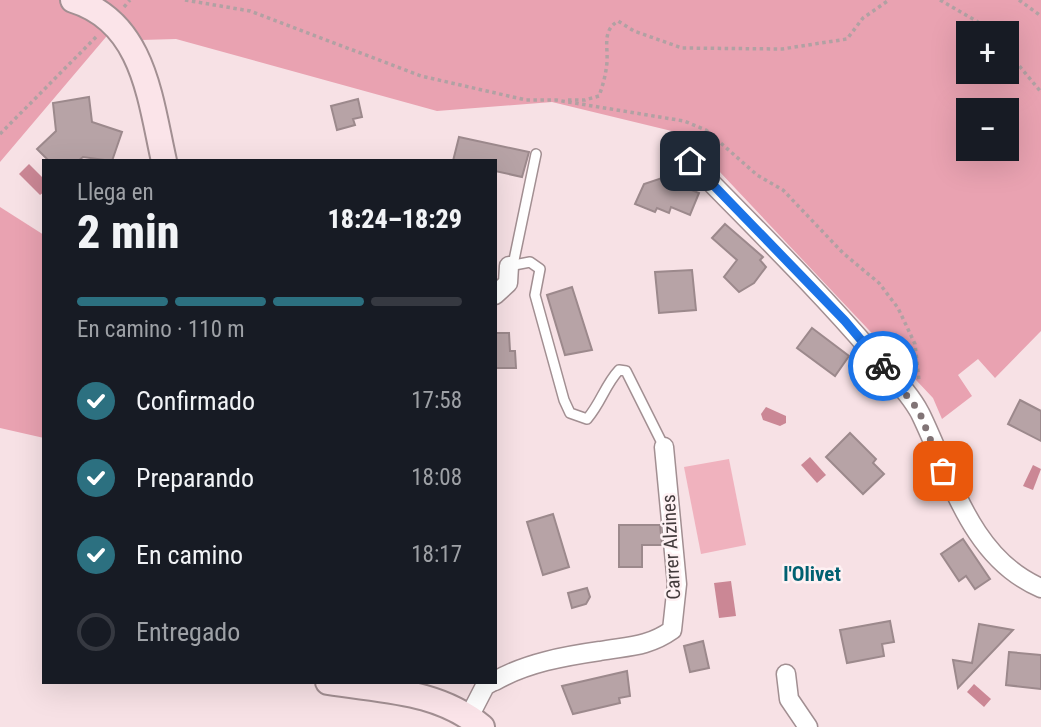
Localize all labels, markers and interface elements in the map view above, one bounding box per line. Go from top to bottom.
map controls [956,21,1019,161]
button: + [956,21,1019,84]
button: − [956,98,1019,161]
pin [660,131,720,191]
icon: home [671,142,709,180]
text: Llega en [77,179,154,206]
text: 18:24–18:29 [328,204,462,234]
text: 2 min [77,205,180,259]
text: En camino · 110 m [77,316,245,343]
courier [848,331,918,401]
icon: bike [864,347,902,385]
icon: check [77,382,115,420]
text: Confirmado [136,386,255,416]
text: 17:58 [411,387,462,414]
pin [913,441,973,501]
icon: bag [924,452,962,490]
icon: check [77,459,115,497]
text: Preparando [136,463,254,493]
text: 18:08 [411,464,462,491]
street label: Carrer Alzines [657,494,685,600]
icon: check [77,536,115,574]
text: En camino [136,540,243,570]
text: 18:17 [411,541,462,568]
district label: l'Olivet [783,562,841,586]
text: Entregado [136,617,240,647]

